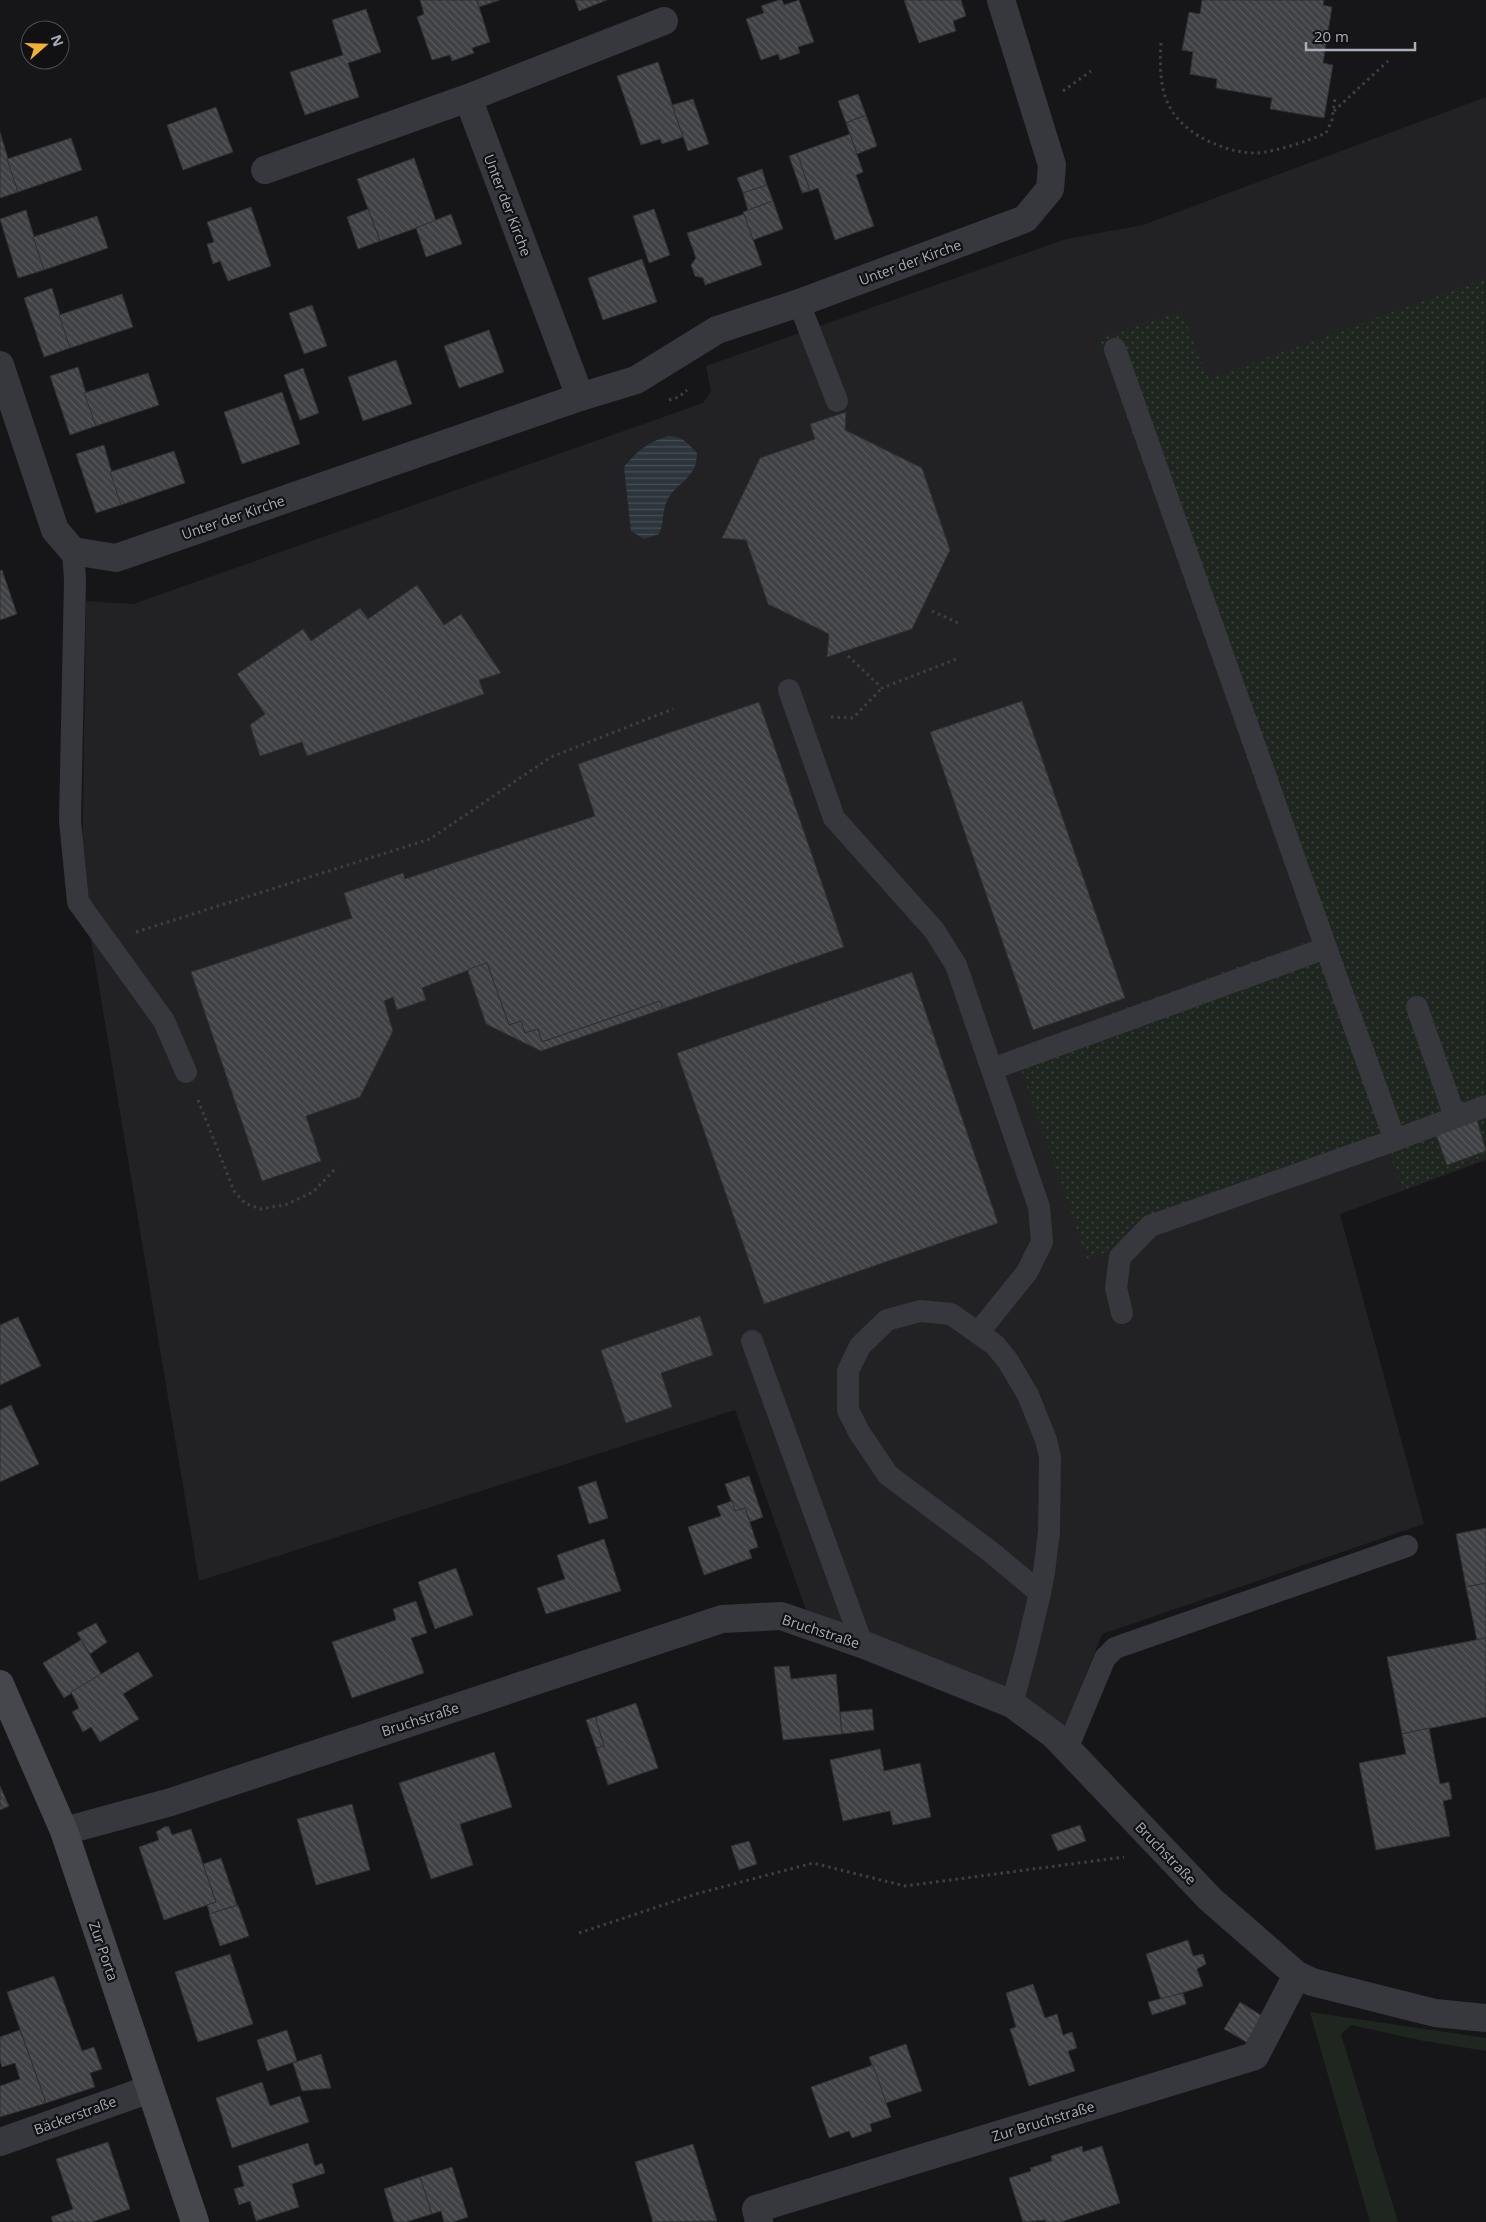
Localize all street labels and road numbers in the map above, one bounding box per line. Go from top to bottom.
street label: Unter der Kirche [480,151,536,259]
street label: Unter der Kirche [856,235,964,289]
street label: Unter der Kirche [179,490,287,544]
street label: Bruchstraße [780,1610,862,1652]
street label: Bruchstraße [379,1698,461,1740]
street label: Bruchstraße [1131,1817,1201,1889]
street label: Zur Porta [85,1919,123,1983]
street label: Bäckerstraße [31,2091,119,2139]
street label: Zur Bruchstraße [989,2096,1097,2146]

